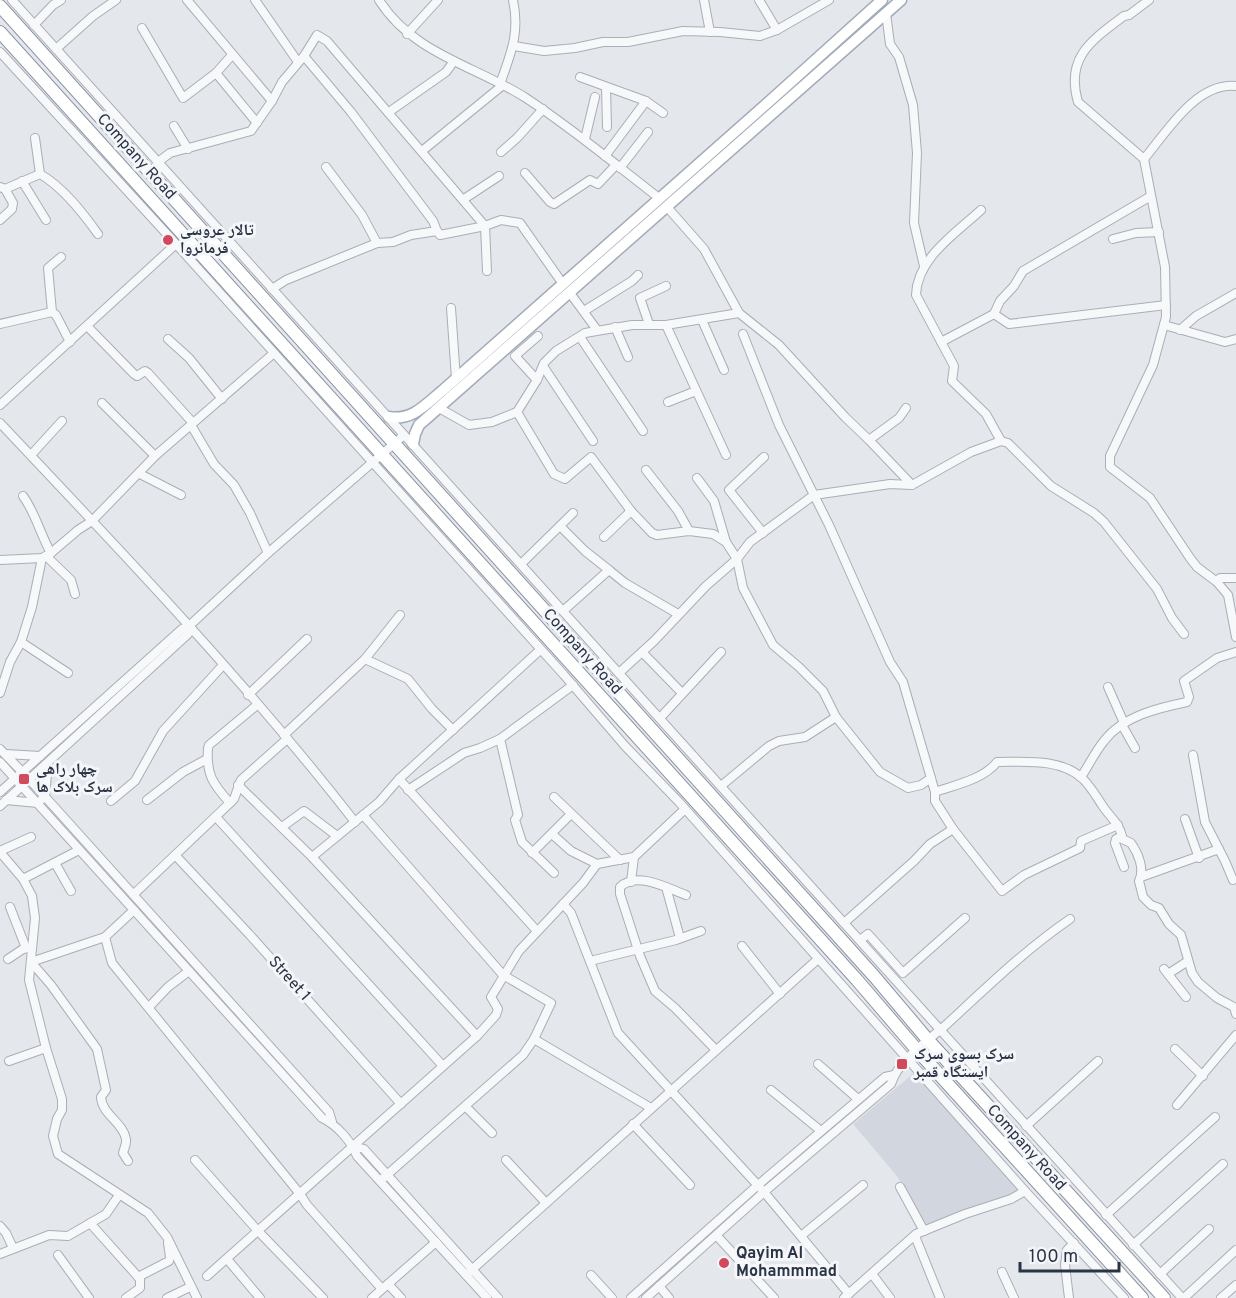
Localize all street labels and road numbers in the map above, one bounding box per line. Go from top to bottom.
street label: Company Road [92,110,180,204]
street label: Company Road [538,605,626,699]
street label: Street 1 [264,952,314,1006]
street label: Company Road [982,1101,1070,1195]

